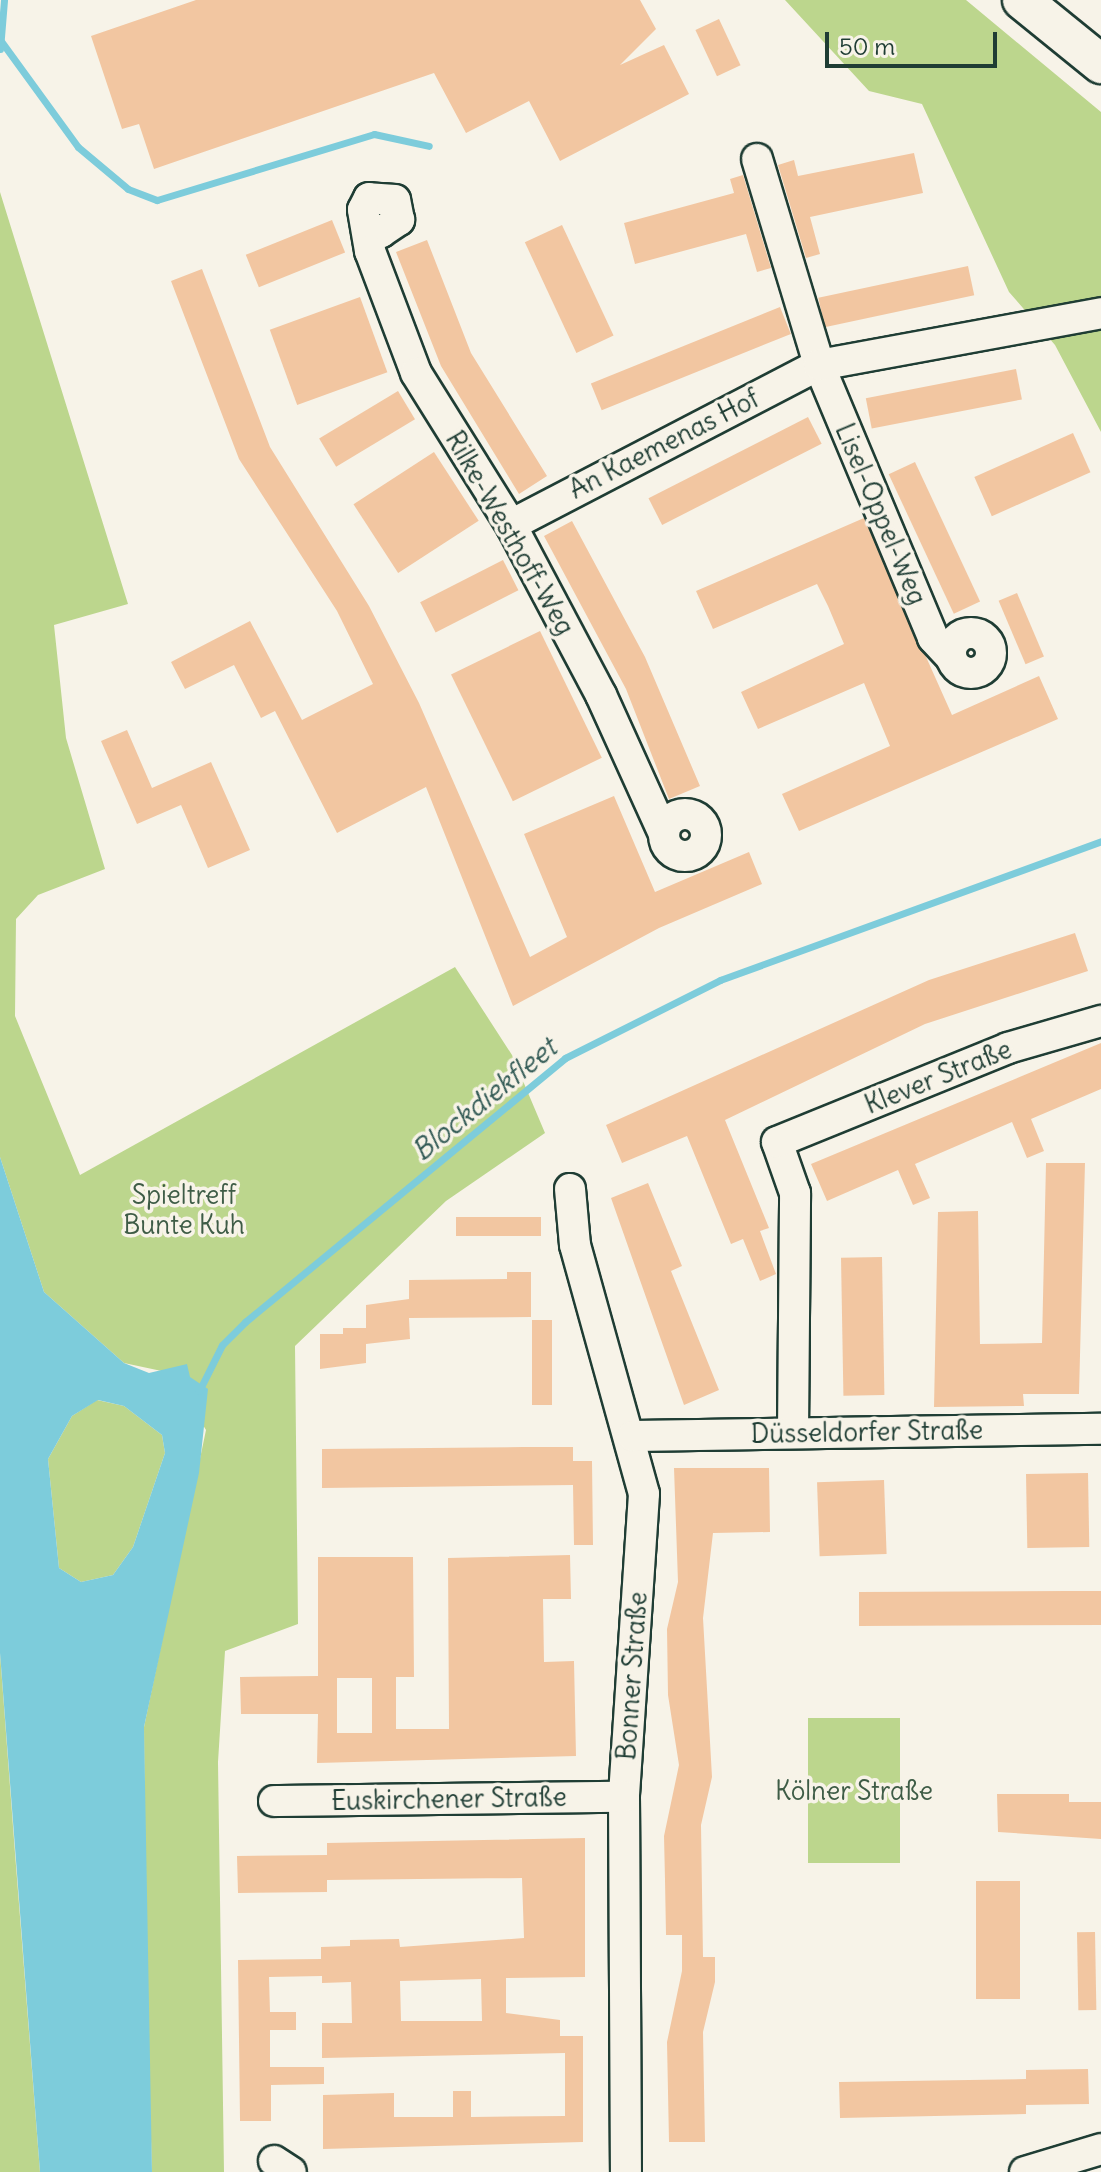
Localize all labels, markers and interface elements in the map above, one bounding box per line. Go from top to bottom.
scale bar [829,16,1001,66]
text: 50 m [839,31,895,61]
street label: An Kaemenas Hof [564,383,764,505]
street label: Lisel-Oppel-Weg [829,419,933,609]
street label: Rilke-Westhoff-Weg [439,425,581,641]
water label: Blockdiekfleet [405,1031,563,1167]
street label: Klever Straße [860,1033,1016,1121]
park label: Spieltreff Bunte Kuh [123,1179,245,1240]
street label: Düsseldorfer Straße [751,1414,983,1450]
street label: Bonner Straße [611,1591,653,1761]
park label: Kölner Straße [775,1775,933,1807]
street label: Euskirchener Straße [331,1781,567,1817]

